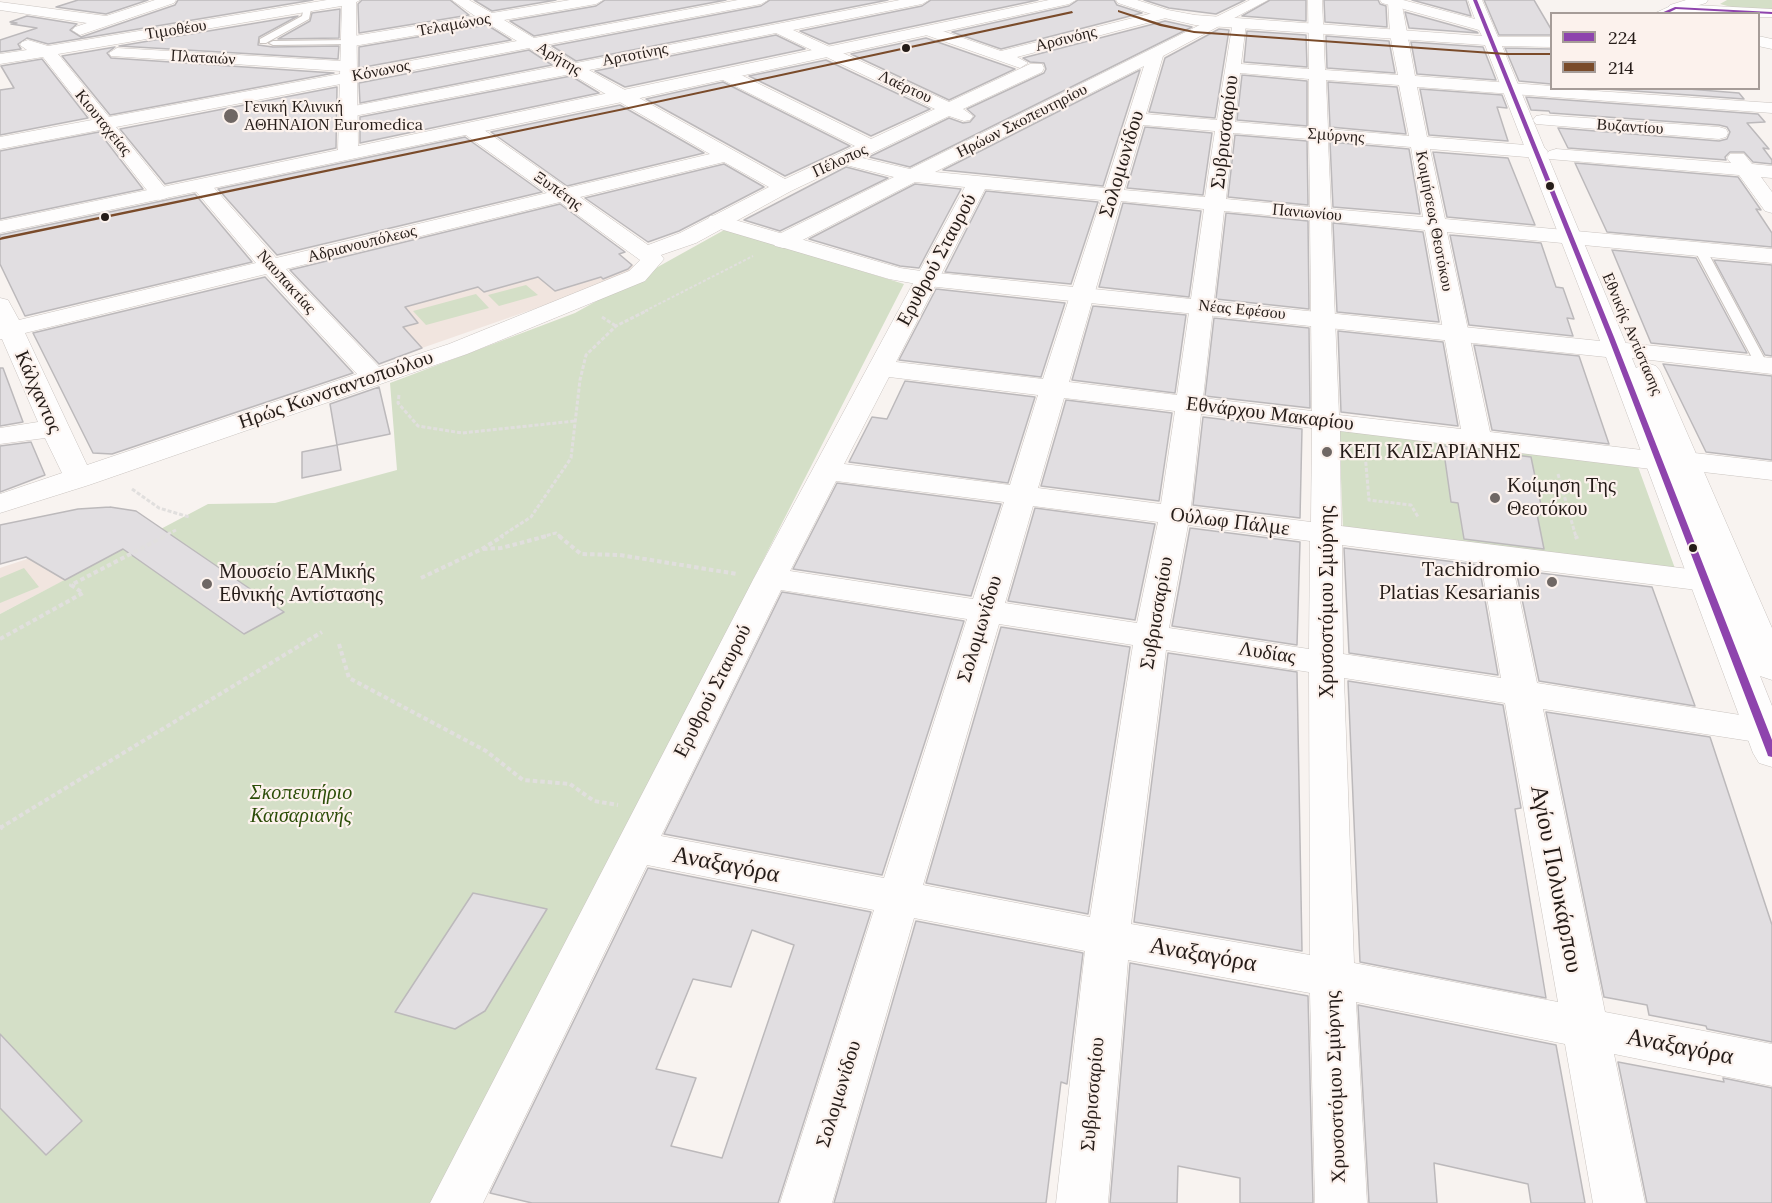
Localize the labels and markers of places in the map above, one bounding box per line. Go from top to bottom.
unlabelled marker [900,42,912,54]
place label: Γενική Κλινική ΑΘΗΝΑΙΟΝ Euromedica [244,97,423,135]
marker: Γενική Κλινική ΑΘΗΝΑΙΟΝ Euromedica [222,107,240,125]
unlabelled marker [1544,180,1556,192]
unlabelled marker [99,211,111,223]
place label: ΚΕΠ ΚΑΙΣΑΡΙΑΝΗΣ [1339,440,1521,464]
marker: ΚΕΠ ΚΑΙΣΑΡΙΑΝΗΣ [1320,445,1334,459]
place label: Κοίμηση Της Θεοτόκου [1507,474,1616,521]
marker: Κοίμηση Της Θεοτόκου [1488,491,1502,505]
unlabelled marker [1687,542,1699,554]
place label: Tachidromio Platias Kesarianis [1379,558,1540,605]
place label: Μουσείο ΕΑΜικής Εθνικής Αντίστασης [219,560,383,607]
marker: Tachidromio Platias Kesarianis [1545,575,1559,589]
marker: Μουσείο ΕΑΜικής Εθνικής Αντίστασης [200,577,214,591]

